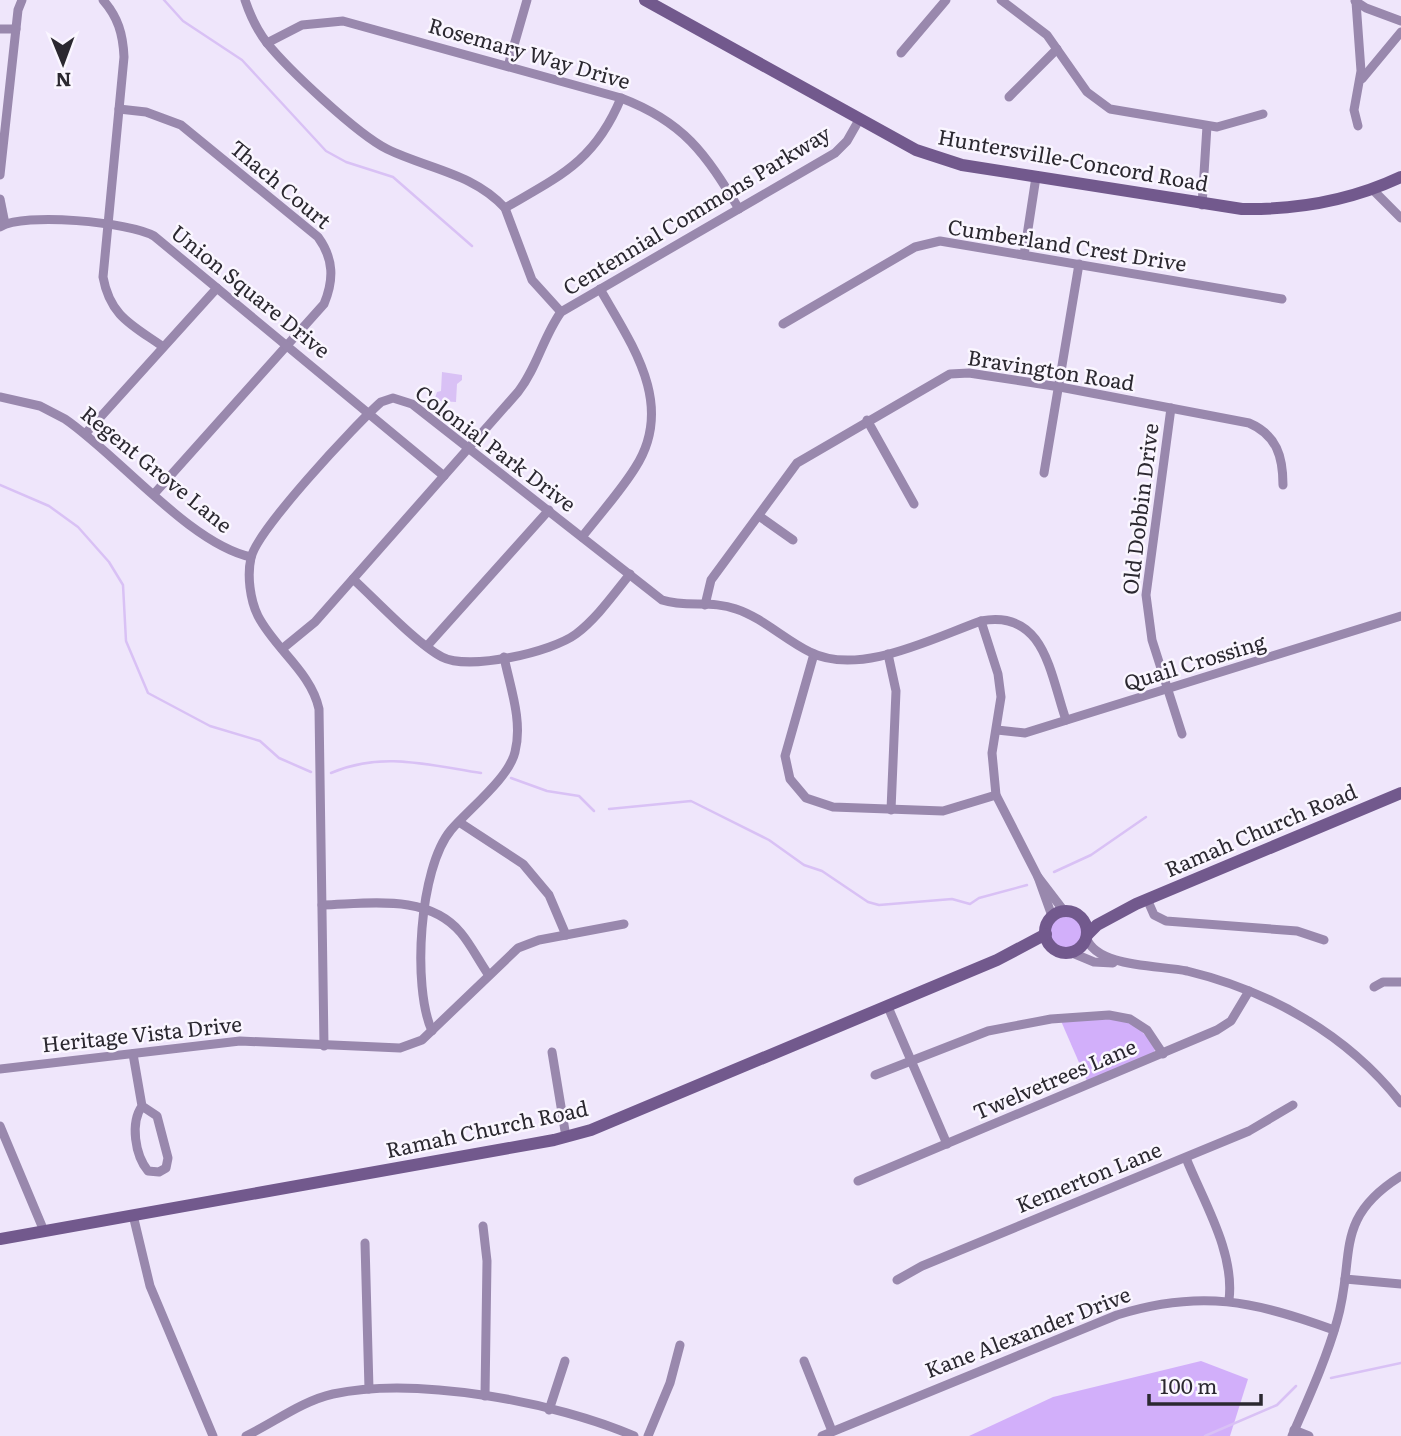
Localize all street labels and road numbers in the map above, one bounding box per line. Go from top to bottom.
street label: Rosemary Way Drive [425,8,634,95]
street label: Centennial Commons Parkway [556,116,836,301]
street label: Huntersville-Concord Road [936,119,1211,198]
street label: Thach Court [224,131,340,235]
street label: Cumberland Crest Drive [946,209,1189,278]
street label: Union Square Drive [165,216,338,364]
street label: Bravington Road [966,340,1137,397]
street label: Colonial Park Drive [410,376,584,518]
street label: Regent Grove Lane [75,397,240,539]
street label: Old Dobbin Drive [1113,421,1164,596]
street label: Quail Crossing [1120,624,1269,697]
street label: Ramah Church Road [1159,774,1361,883]
street label: Heritage Vista Drive [40,1007,243,1058]
street label: Twelvetrees Lane [968,1029,1141,1126]
street label: Ramah Church Road [382,1091,591,1164]
street label: Kemerton Lane [1011,1132,1166,1219]
street label: Kane Alexander Drive [920,1277,1135,1384]

